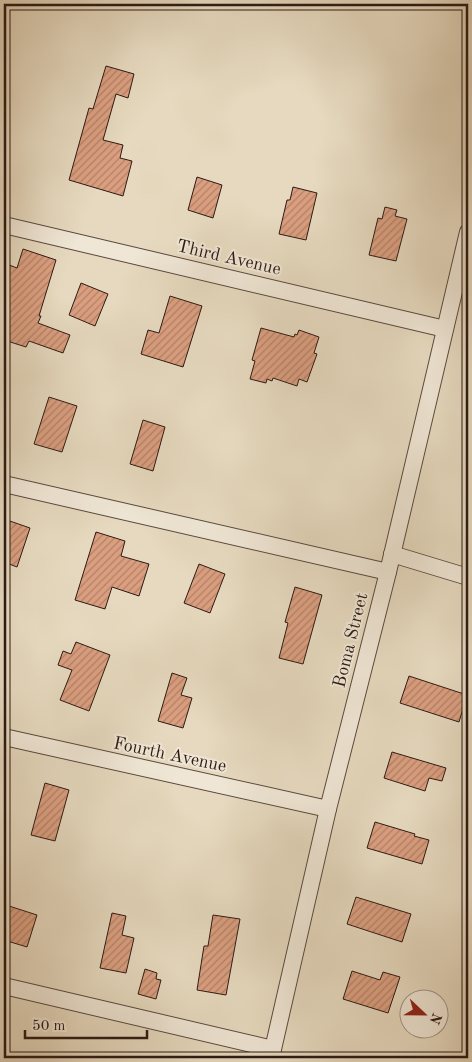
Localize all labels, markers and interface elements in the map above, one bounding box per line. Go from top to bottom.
street label: Third Avenue [175,237,283,279]
street label: Boma Street [330,591,371,690]
street label: Fourth Avenue [112,734,228,776]
north arrow [400,990,450,1040]
scale bar [25,1007,148,1039]
text: N [427,1011,444,1026]
text: 50 m [32,1019,66,1034]

